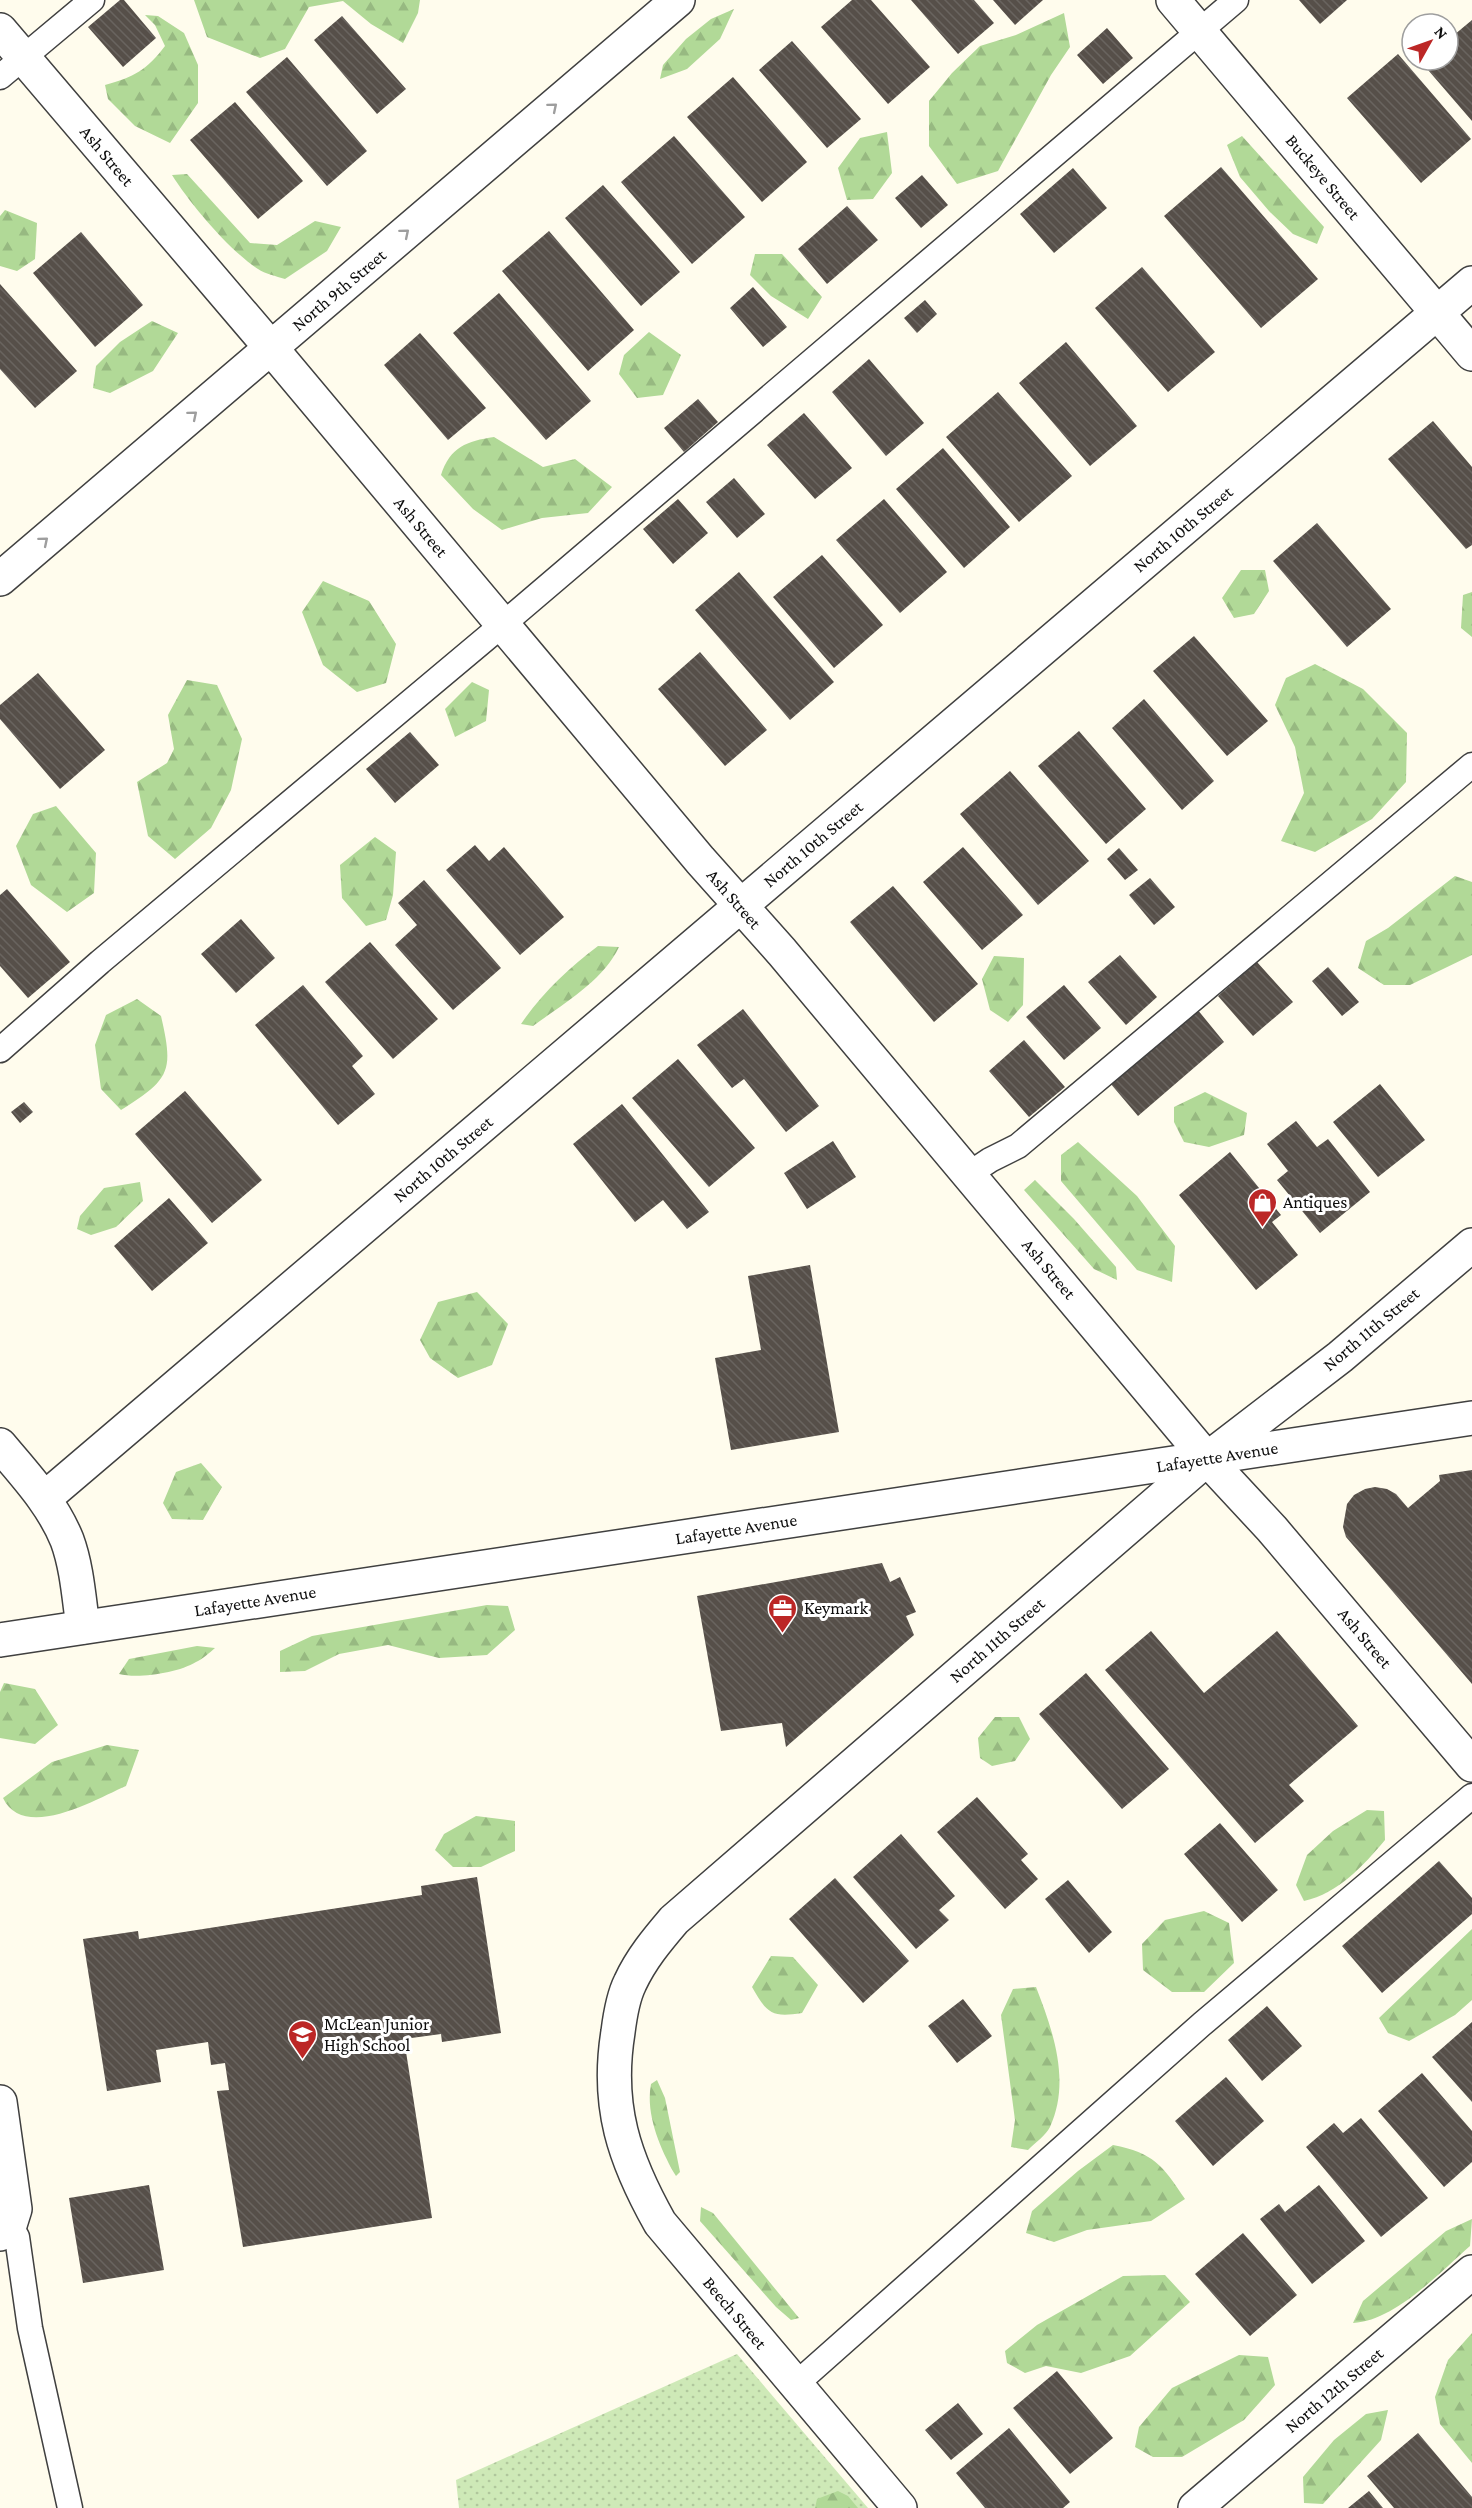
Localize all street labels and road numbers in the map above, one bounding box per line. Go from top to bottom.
street label: Ash Street [76,122,139,191]
street label: Buckeye Street [1282,130,1365,224]
street label: North 9th Street [288,244,391,335]
street label: North 10th Street [1129,481,1237,576]
street label: Ash Street [390,493,453,562]
street label: North 10th Street [759,796,867,891]
street label: Ash Street [703,865,766,934]
street label: North 10th Street [389,1111,497,1206]
street label: Ash Street [1018,1235,1081,1304]
street label: North 11th Street [1319,1282,1424,1375]
street label: Lafayette Avenue [1155,1437,1279,1477]
street label: Lafayette Avenue [674,1509,798,1549]
street label: Lafayette Avenue [193,1581,317,1621]
street label: North 11th Street [945,1593,1049,1687]
street label: Ash Street [1334,1604,1397,1673]
street label: Beech Street [699,2273,772,2354]
street label: North 12th Street [1281,2343,1388,2437]

